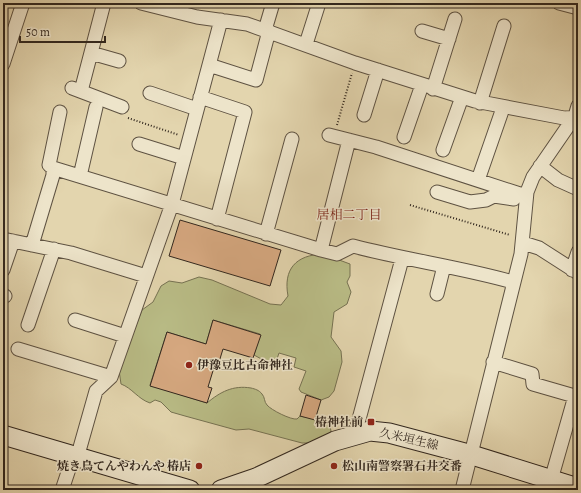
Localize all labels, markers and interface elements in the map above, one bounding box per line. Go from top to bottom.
scale bar [20,18,105,44]
text: 50 m [26,24,50,40]
district label: 居相二丁目 [316,206,382,223]
place label: 伊豫豆比古命神社 [197,357,293,373]
marker: 伊豫豆比古命神社 [184,360,194,370]
place label: 椿神社前 [315,414,363,430]
marker: 椿神社前 [366,417,376,427]
street label: 久米垣生線 [378,424,440,454]
place label: 焼き鳥てんやわんや 椿店 [57,458,191,474]
place label: 松山南警察署石井交番 [342,458,462,474]
marker: 焼き鳥てんやわんや 椿店 [194,461,204,471]
marker: 松山南警察署石井交番 [329,461,339,471]

